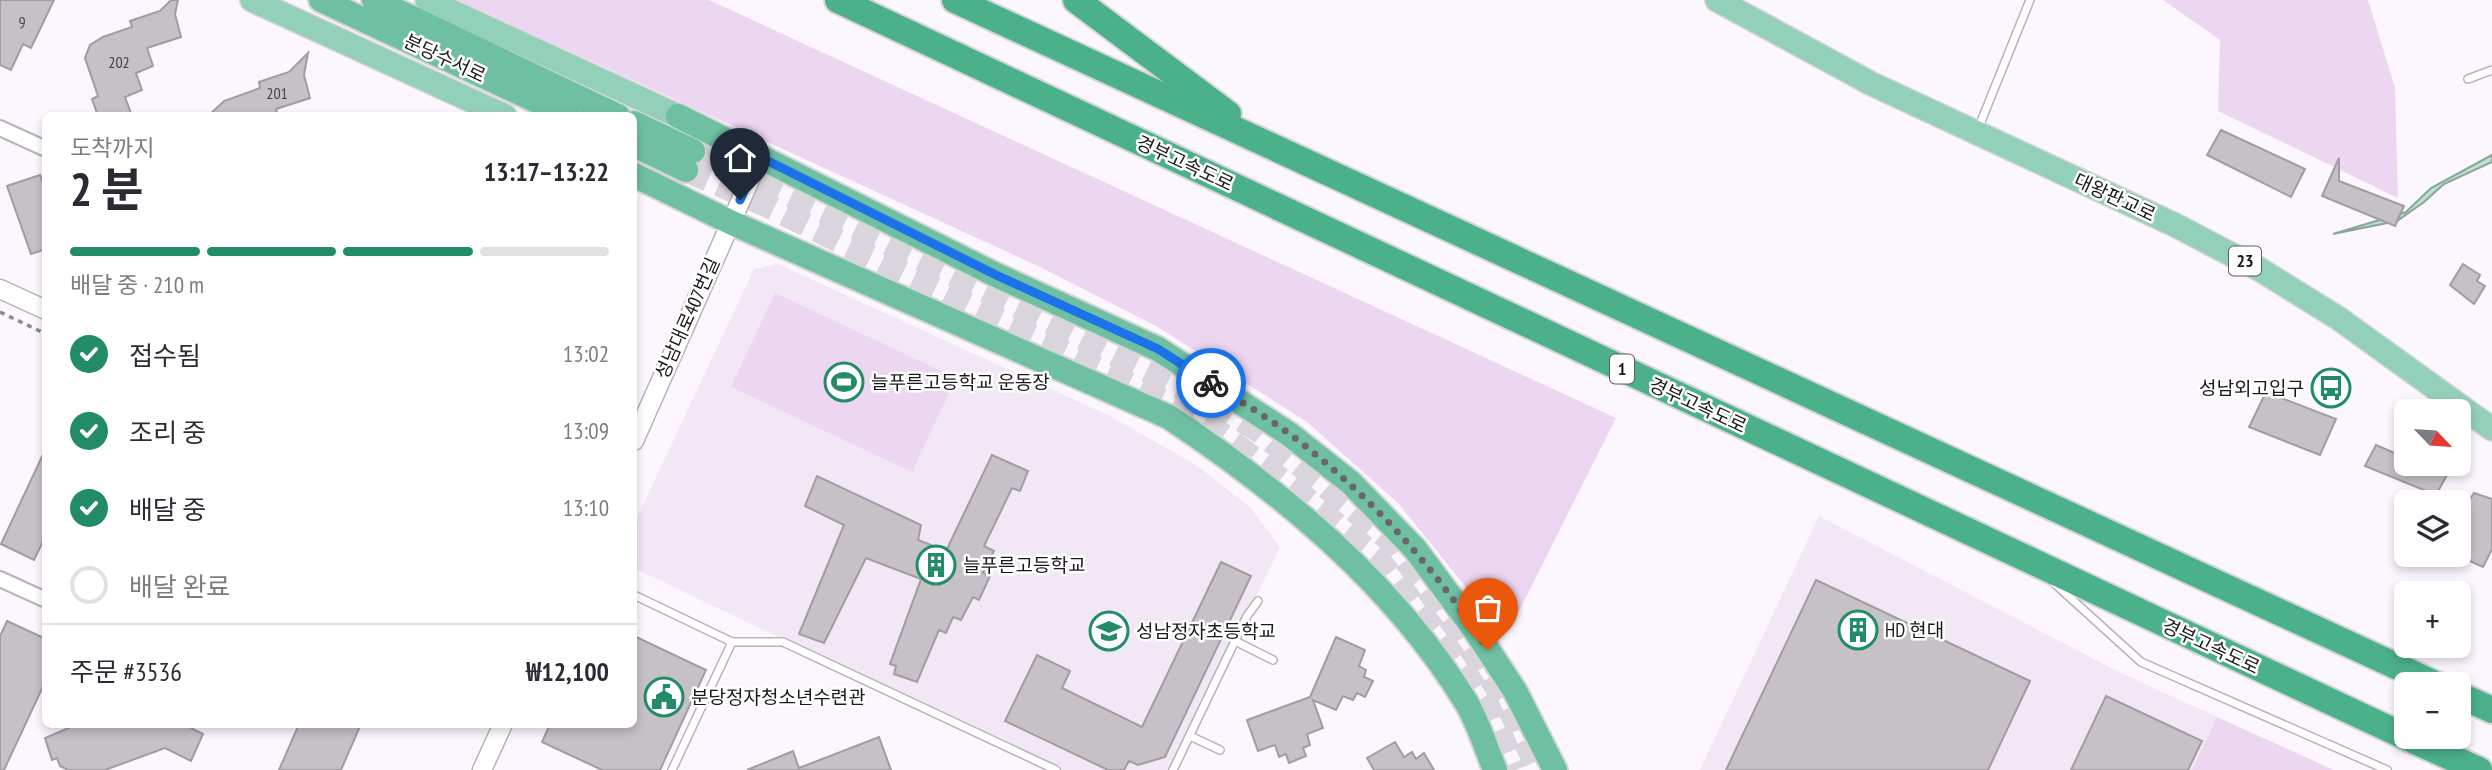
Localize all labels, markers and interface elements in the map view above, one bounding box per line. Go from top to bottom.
house number: 9 [18,12,26,32]
street label: 분당수서로 [400,29,490,87]
house number: 202 [108,52,130,72]
house number: 201 [266,83,288,103]
pin [710,128,770,200]
street label: 경부고속도로 [1132,130,1238,196]
text: 도착까지 [70,133,155,162]
icon: home [721,139,759,177]
text: 13:17–13:22 [484,155,609,188]
text: 2 분 [70,159,144,219]
street label: 대왕판교로 [2070,168,2160,226]
road number: 23 [2229,246,2261,276]
street label: 성남대로407번길 [649,253,725,383]
text: 배달 중 · 210 m [70,270,204,299]
icon: check [70,335,108,373]
text: 접수됨 [129,339,201,372]
text: 13:02 [563,339,609,368]
courier [1176,348,1246,418]
road number: 1 [1610,354,1634,384]
sports icon: 늘푸른고등학교 운동장 [823,361,865,403]
icon: bike [1192,364,1230,402]
bus stop icon: 성남외고입구 [2310,367,2352,409]
place label: 늘푸른고등학교 운동장 [871,370,1050,394]
street label: 경부고속도로 [1645,372,1751,438]
place label: 성남외고입구 [2199,376,2304,400]
north arrow [2394,399,2471,476]
map controls [2394,399,2471,749]
icon: check [70,412,108,450]
text: 조리 중 [129,416,206,449]
text: 13:09 [563,416,609,445]
icon: check [70,489,108,527]
button: layers [2394,490,2471,567]
text: 배달 중 [129,493,206,526]
text: 13:10 [563,493,609,522]
building icon: 늘푸른고등학교 [915,544,957,586]
place label: 늘푸른고등학교 [963,553,1085,577]
text: 배달 완료 [129,570,230,603]
pin [1458,578,1518,650]
button: + [2394,581,2471,658]
icon: bag [1469,589,1507,627]
building icon: HD 현대 [1837,609,1879,651]
school or university icon: 성남정자초등학교 [1088,610,1130,652]
street label: 경부고속도로 [2158,613,2264,679]
place label: HD 현대 [1885,618,1944,642]
place label: 성남정자초등학교 [1136,619,1276,643]
text: 주문 #3536 [70,655,182,688]
text: ₩12,100 [526,655,609,688]
button: − [2394,672,2471,749]
public building icon: 분당정자청소년수련관 [643,676,685,718]
place label: 분당정자청소년수련관 [691,685,866,709]

